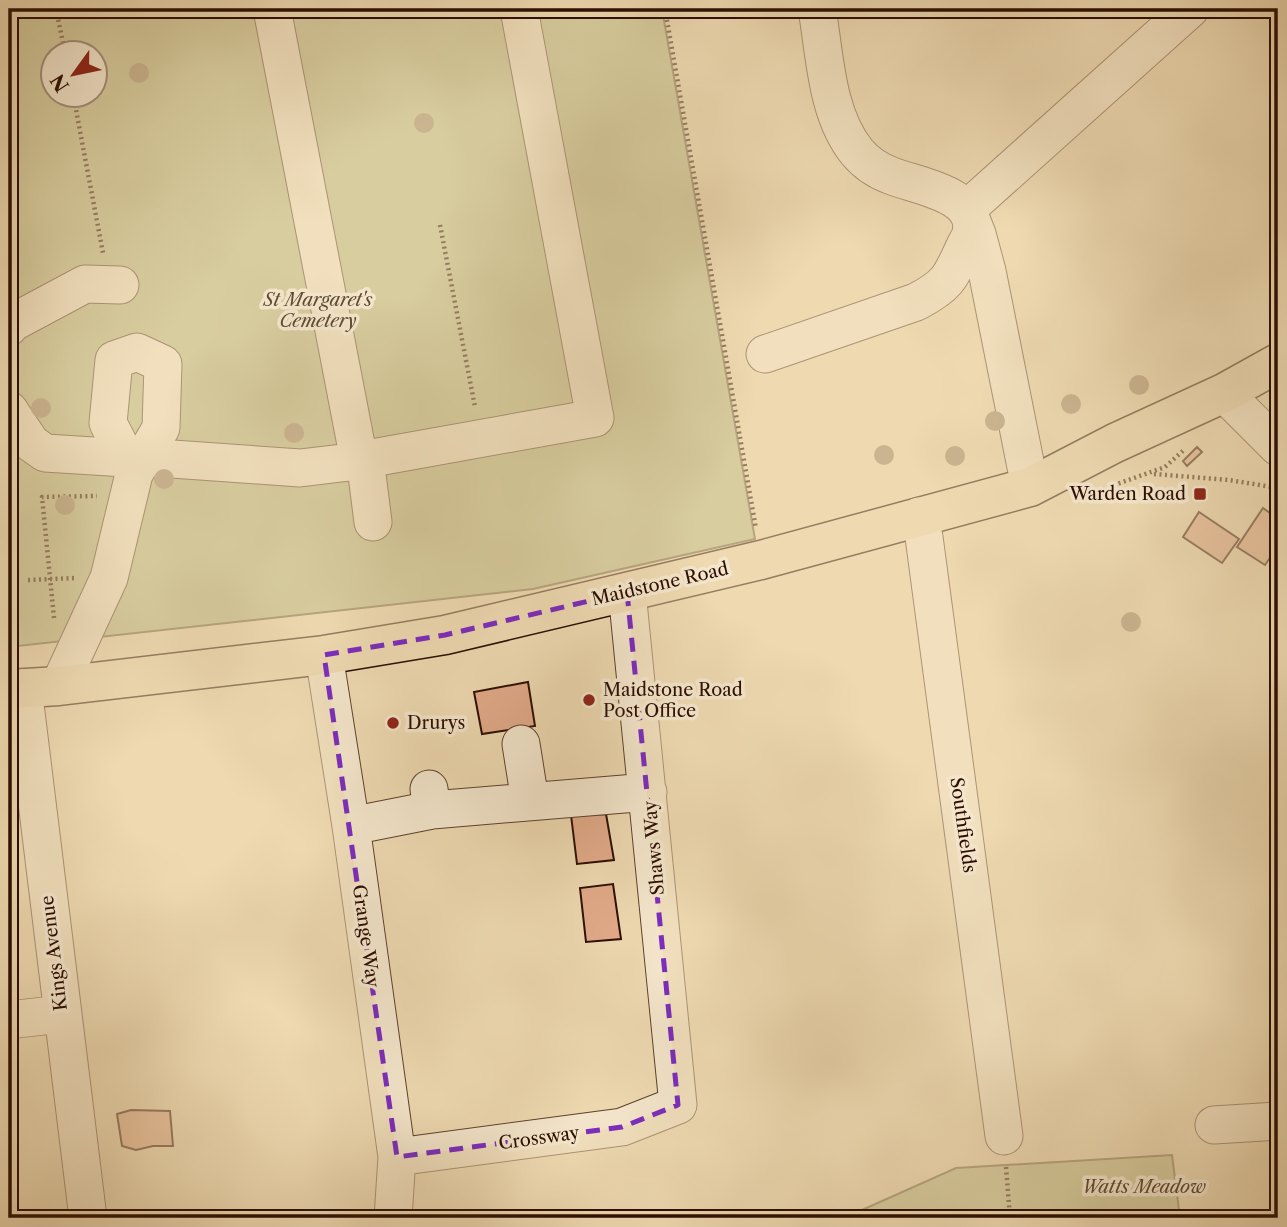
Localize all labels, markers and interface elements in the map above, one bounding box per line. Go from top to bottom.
north arrow [38,38,108,108]
text: N [46,70,74,96]
park label: St Margaret's Cemetery [262,289,373,332]
place label: Warden Road [1068,483,1186,505]
marker: Warden Road [1192,486,1208,502]
street label: Maidstone Road [589,558,731,610]
place label: Maidstone Road Post Office [603,679,743,722]
marker: Maidstone Road Post Office [581,692,597,708]
place label: Drurys [407,712,465,734]
marker: Drurys [385,715,401,731]
street label: Southfields [945,776,981,874]
street label: Shaws Way [639,799,669,896]
street label: Grange Way [348,883,384,990]
street label: Kings Avenue [36,894,72,1012]
street label: Crossway [497,1121,582,1155]
park label: Watts Meadow [1082,1176,1206,1198]

